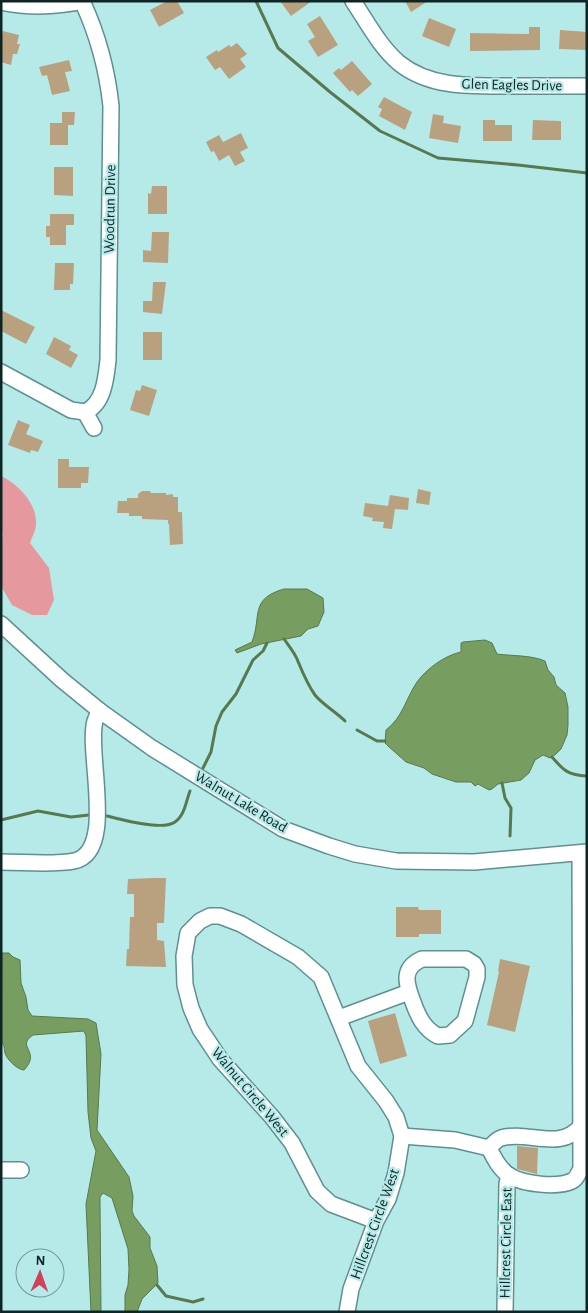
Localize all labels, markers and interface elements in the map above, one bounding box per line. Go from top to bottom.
street label: Glen Eagles Drive [462,77,563,93]
street label: Woodrun Drive [102,164,118,254]
street label: Walnut Lake Road [192,769,290,836]
street label: Walnut Circle West [209,1045,292,1139]
street label: Hillcrest Circle West [348,1166,402,1281]
street label: Hillcrest Circle East [498,1187,514,1299]
north arrow [15,1248,65,1298]
text: N [35,1254,46,1268]

